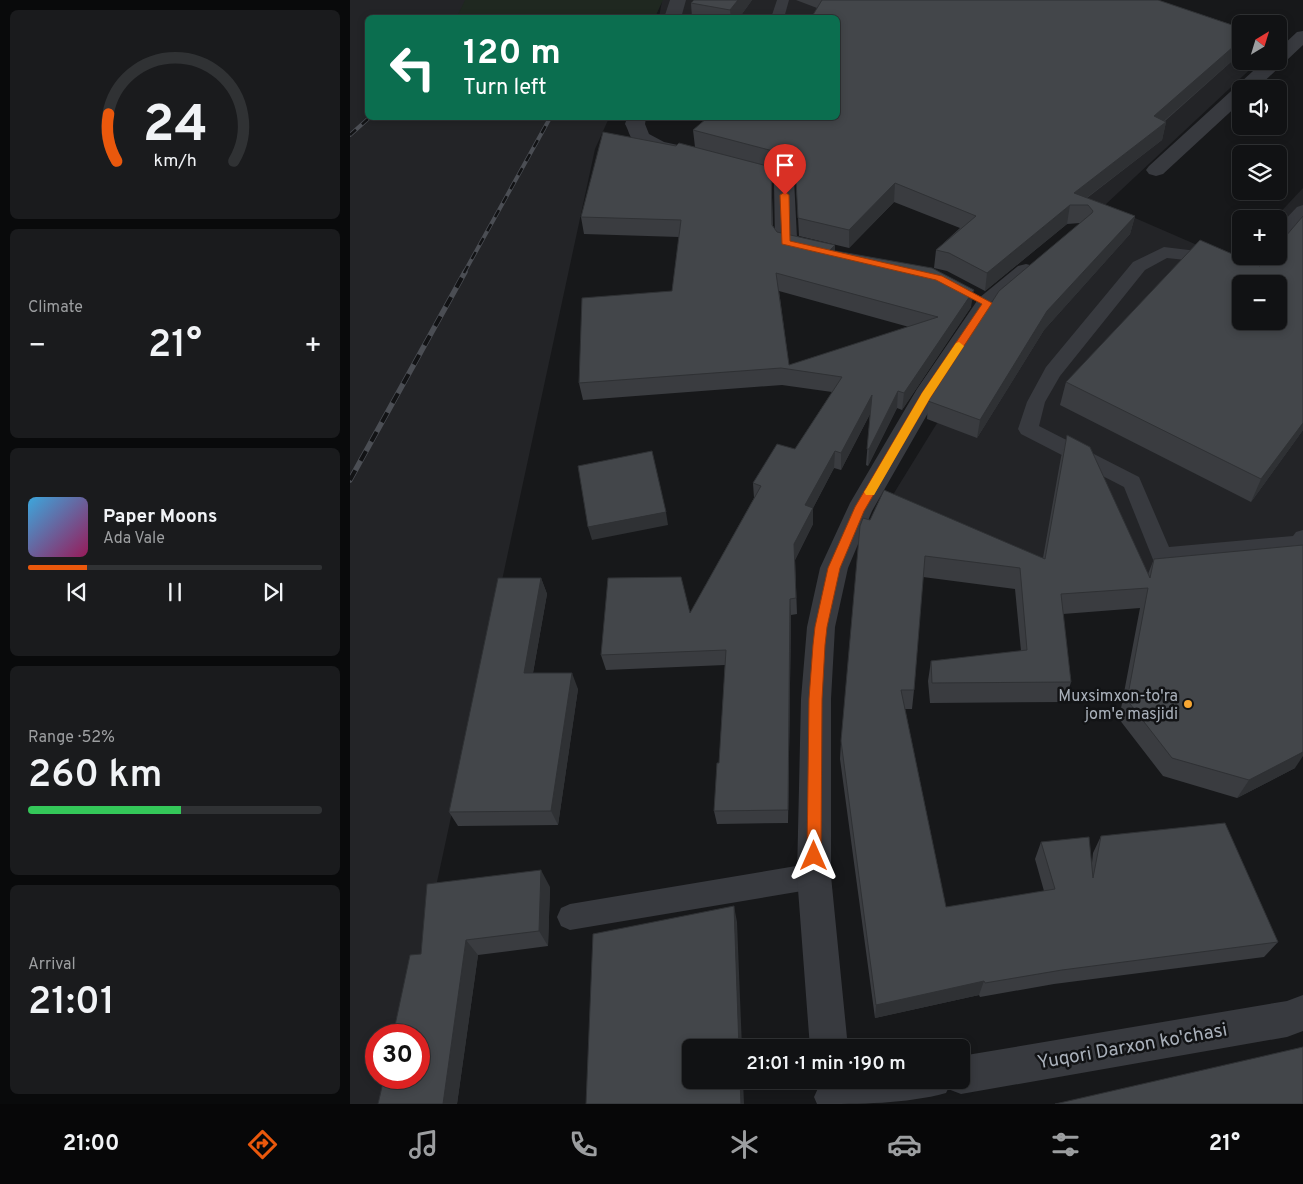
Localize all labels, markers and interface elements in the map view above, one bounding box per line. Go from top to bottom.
north arrow [1232,15,1288,70]
map controls [1232,15,1287,330]
text: 120 m [463,32,561,76]
icon: left [380,35,445,100]
text: Turn left [463,75,546,102]
button: sound [1232,80,1287,135]
text: 24 [142,94,208,160]
pin [764,144,806,195]
button: layers [1232,145,1287,200]
text: km/h [153,150,197,173]
icon: arrive [771,151,799,179]
button: + [1232,210,1287,265]
button: − [1232,275,1287,330]
text: Climate [28,298,83,318]
text: 21° [148,322,202,371]
text: − [28,329,46,365]
text: + [304,329,322,365]
text: Paper Moons [103,505,217,529]
text: Ada Vale [103,529,165,549]
icon: previous [63,578,91,606]
icon: pause [161,578,189,606]
icon: next [259,578,287,606]
place label: Muxsimxon-to'ra jom'e masjidi [1058,687,1178,725]
marker: Muxsimxon-to'ra jom'e masjidi [1182,698,1194,710]
text: Range · 52% [28,728,115,748]
text: 260 km [28,752,162,801]
position arrow [787,829,839,881]
text: Arrival [28,955,76,975]
text: 21:01 [28,979,115,1028]
street label: Yuqori Darxon ko'chasi [1036,1018,1229,1075]
speed limit sign: 30 [365,1024,430,1089]
text: 21:01 · 1 min · 190 m [746,1052,906,1076]
icon: directions [245,1127,280,1162]
icon: music [406,1127,441,1162]
icon: phone [566,1127,601,1162]
icon: climate [727,1127,762,1162]
icon: car [887,1127,922,1162]
icon: filters [1048,1127,1083,1162]
text: 21:00 [63,1131,119,1158]
text: 21° [1209,1131,1240,1158]

